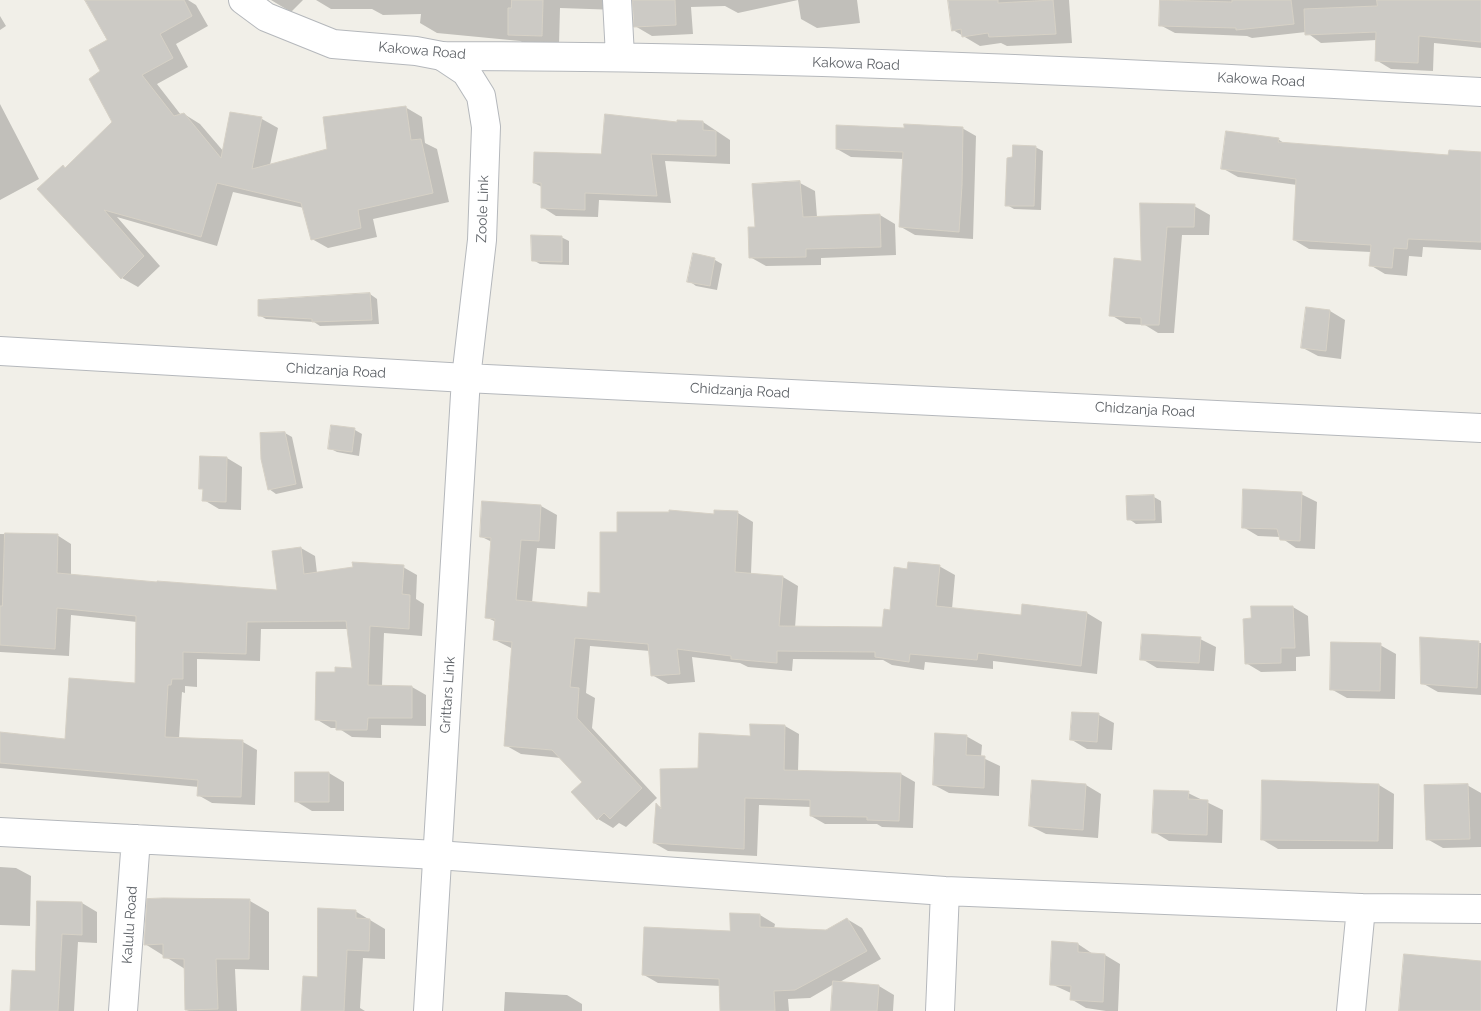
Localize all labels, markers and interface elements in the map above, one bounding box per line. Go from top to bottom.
street label: Kakowa Road [378,39,466,63]
street label: Kakowa Road [812,54,900,74]
street label: Kakowa Road [1217,69,1305,91]
street label: Zoole Link [473,175,493,243]
street label: Chidzanja Road [286,360,386,382]
street label: Chidzanja Road [690,380,790,402]
street label: Chidzanja Road [1095,399,1195,421]
street label: Grittars Link [437,656,459,734]
street label: Kalulu Road [119,885,141,965]

